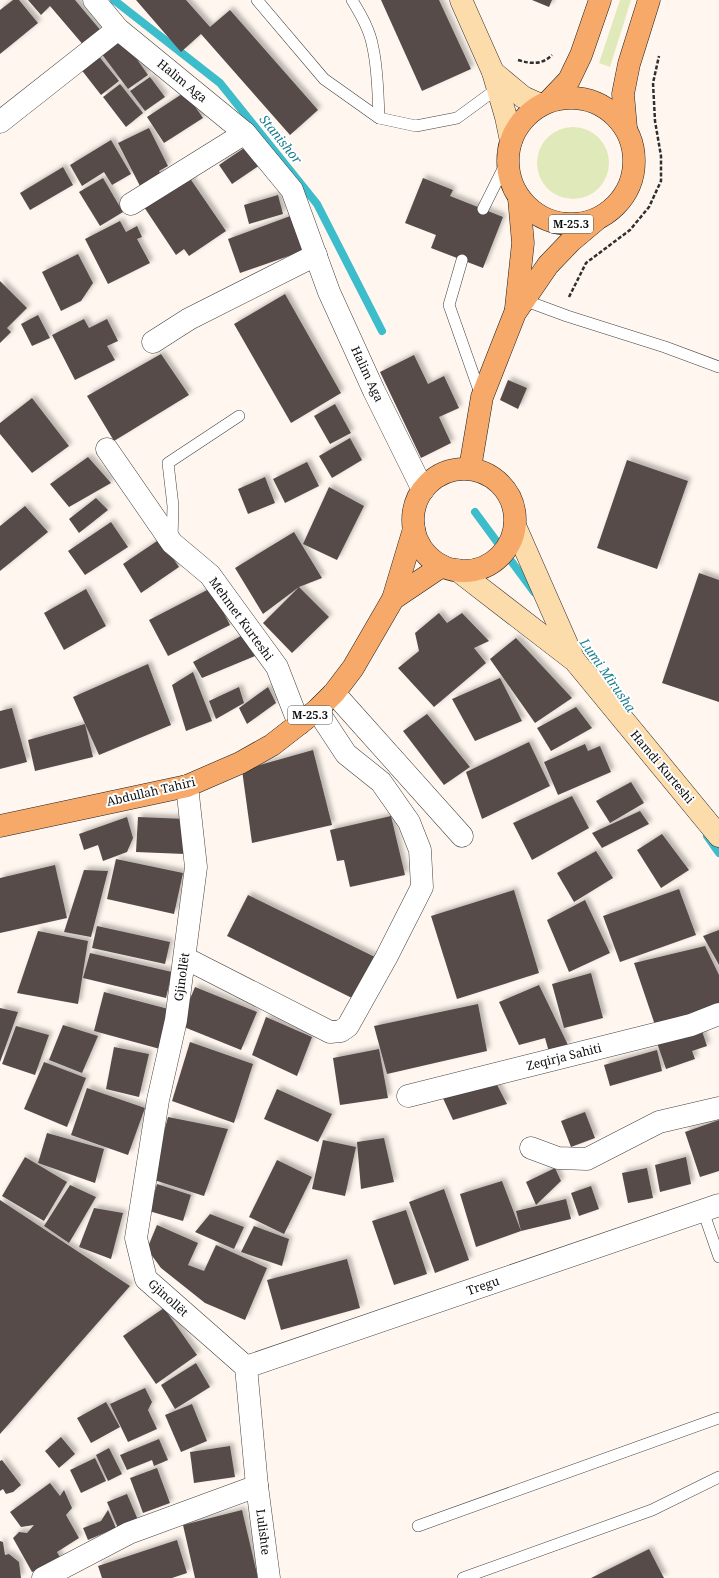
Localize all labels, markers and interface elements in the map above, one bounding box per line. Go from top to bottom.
street label: Halim Aga [154,55,211,106]
water label: Stanishor [256,111,307,168]
road number: M-25.3 [549,215,593,233]
street label: Halim Aga [347,343,388,405]
street label: Mehmet Kurteshi [205,574,278,664]
water label: Lumi Mirusha [575,634,640,716]
road number: M-25.3 [288,706,332,724]
street label: Hamdi Kurteshi [627,726,698,807]
street label: Abdullah Tahiri [105,773,197,810]
street label: Gjinollët [170,952,193,1002]
street label: Zeqirja Sahiti [525,1039,603,1074]
street label: Tregu [464,1272,502,1299]
street label: Gjinollët [145,1275,192,1320]
street label: Lulishte [252,1508,275,1556]

